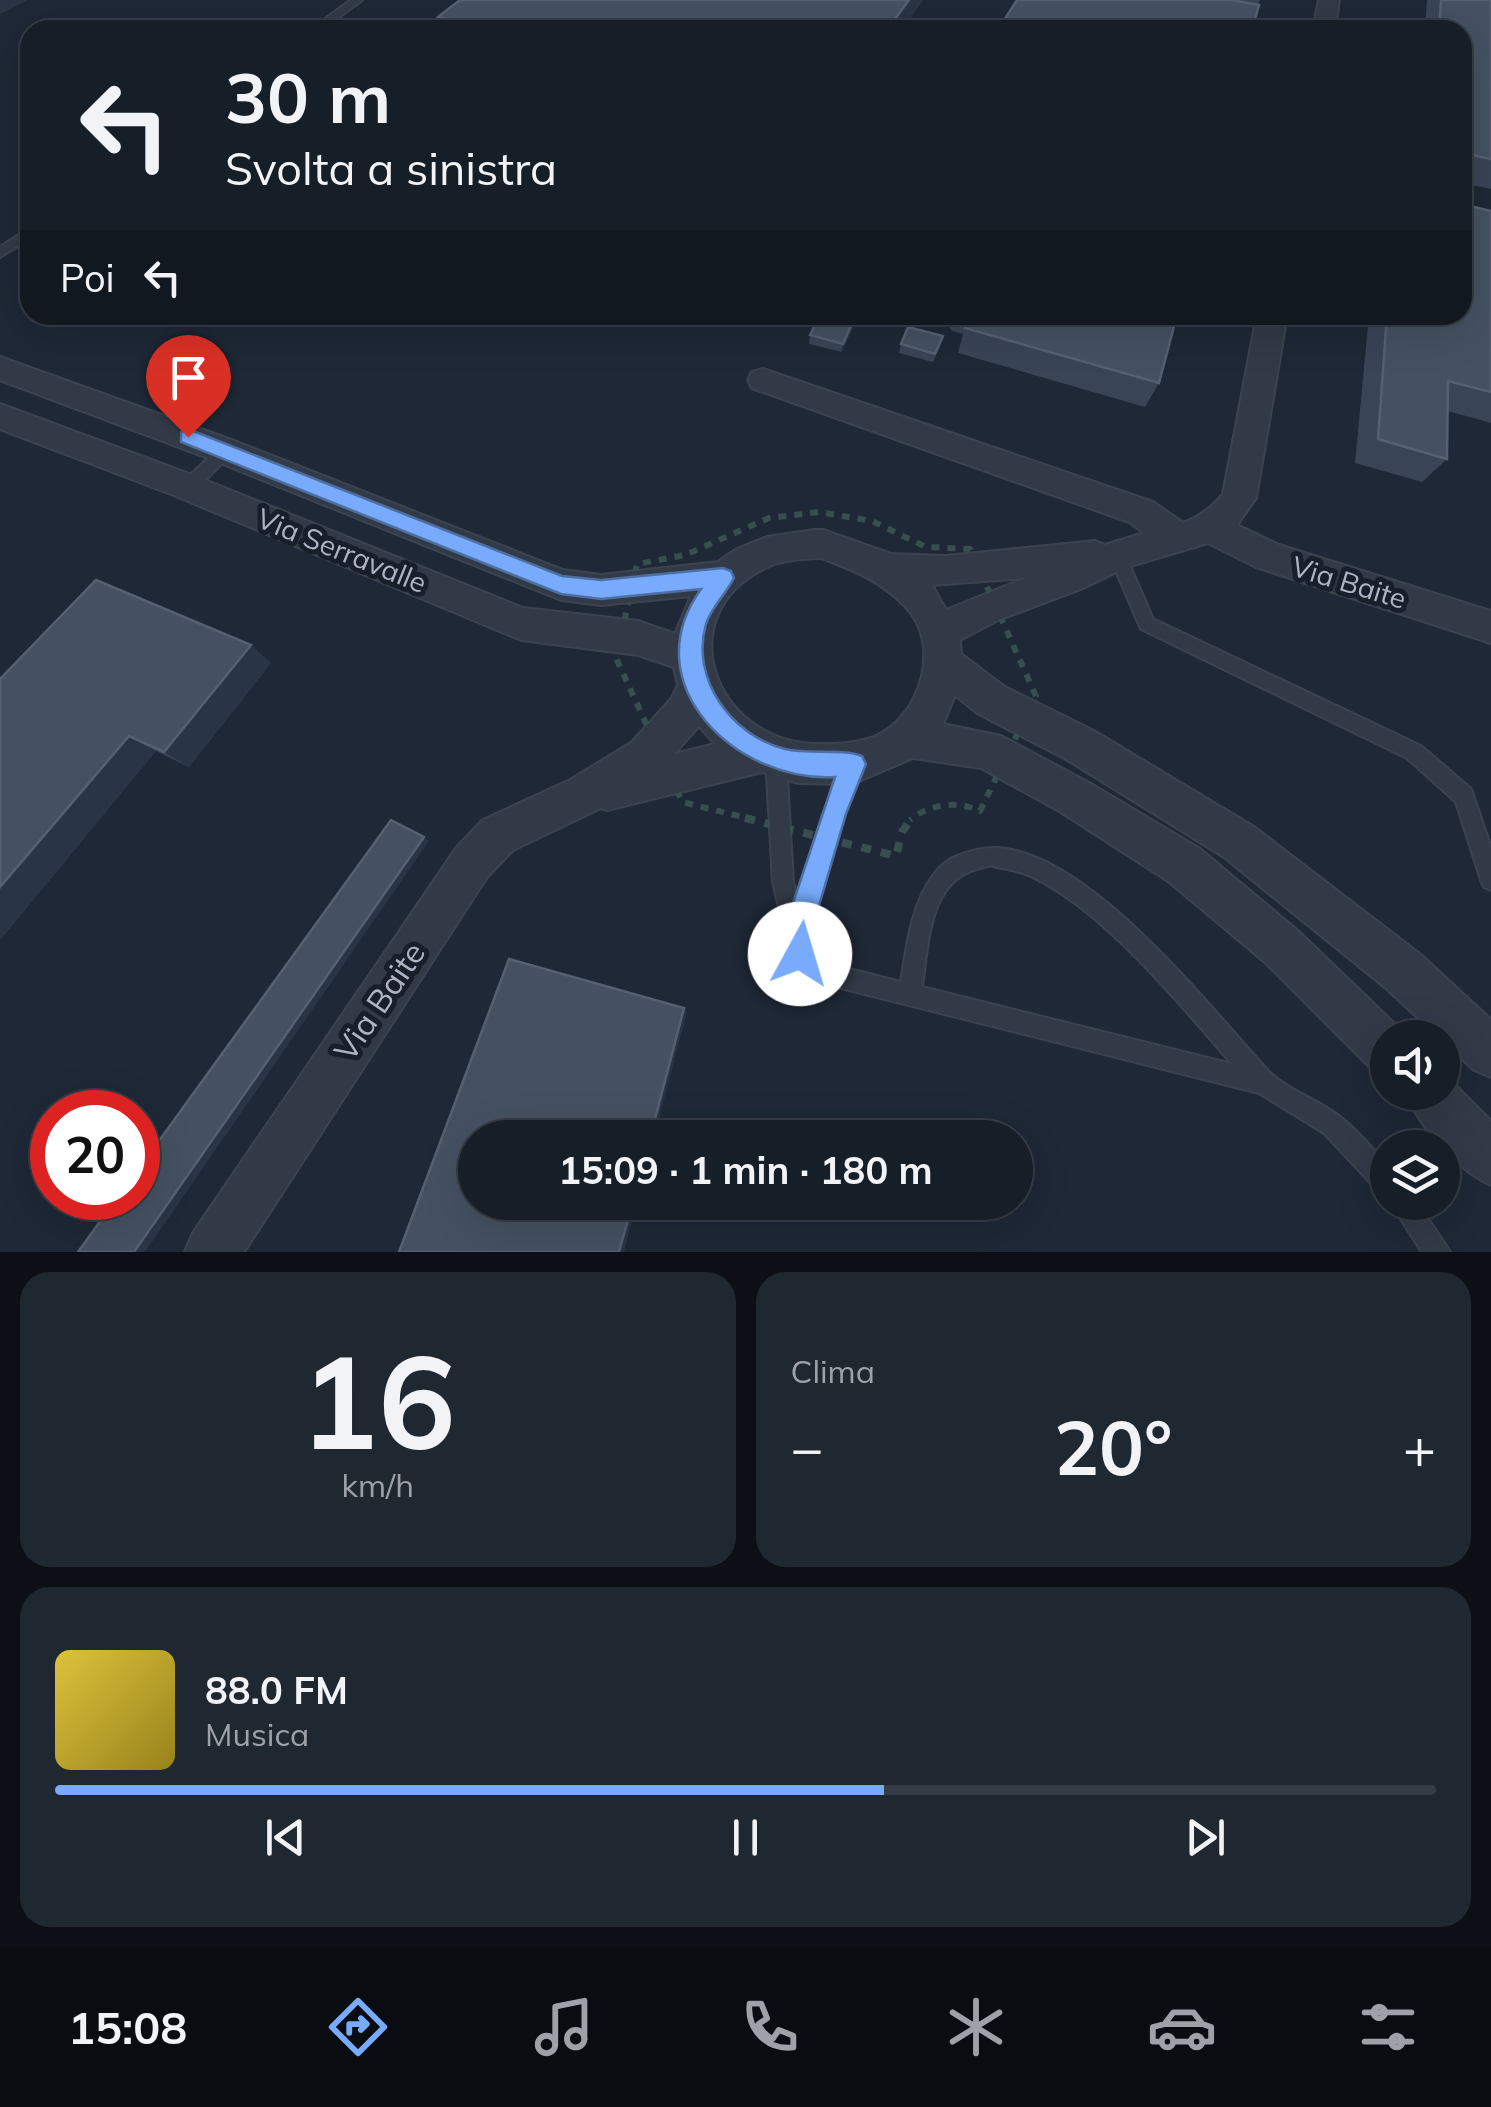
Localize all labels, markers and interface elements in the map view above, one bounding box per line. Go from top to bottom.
text: 30 m [225,53,391,141]
icon: left [60,60,190,190]
text: Svolta a sinistra [225,140,557,196]
icon: left [135,250,190,305]
text: Poi [60,254,115,302]
pin [146,335,231,438]
icon: arrive [161,350,216,405]
street label: Via Serravalle [252,500,432,600]
street label: Via Baite [1288,548,1410,616]
position arrow [748,902,852,1006]
street label: Via Baite [325,934,433,1068]
map controls [1370,1020,1460,1220]
button: sound [1370,1020,1460,1110]
speed limit sign: 20 [30,1090,160,1220]
button: layers [1370,1130,1460,1220]
text: 15:09 · 1 min · 180 m [558,1146,933,1194]
text: 16 [300,1318,456,1482]
text: Clima [791,1351,875,1391]
text: 20° [1054,1400,1172,1494]
text: − [791,1413,824,1482]
text: + [1403,1413,1436,1482]
text: km/h [342,1465,414,1505]
text: 88.0 FM [205,1666,348,1714]
text: Musica [205,1714,309,1754]
icon: previous [258,1810,313,1865]
icon: pause [718,1810,773,1865]
icon: next [1178,1810,1233,1865]
icon: directions [323,1992,393,2062]
icon: music [529,1992,599,2062]
icon: phone [735,1992,805,2062]
icon: climate [941,1992,1011,2062]
icon: car [1147,1992,1217,2062]
icon: filters [1353,1992,1423,2062]
text: 15:08 [68,1999,187,2055]

